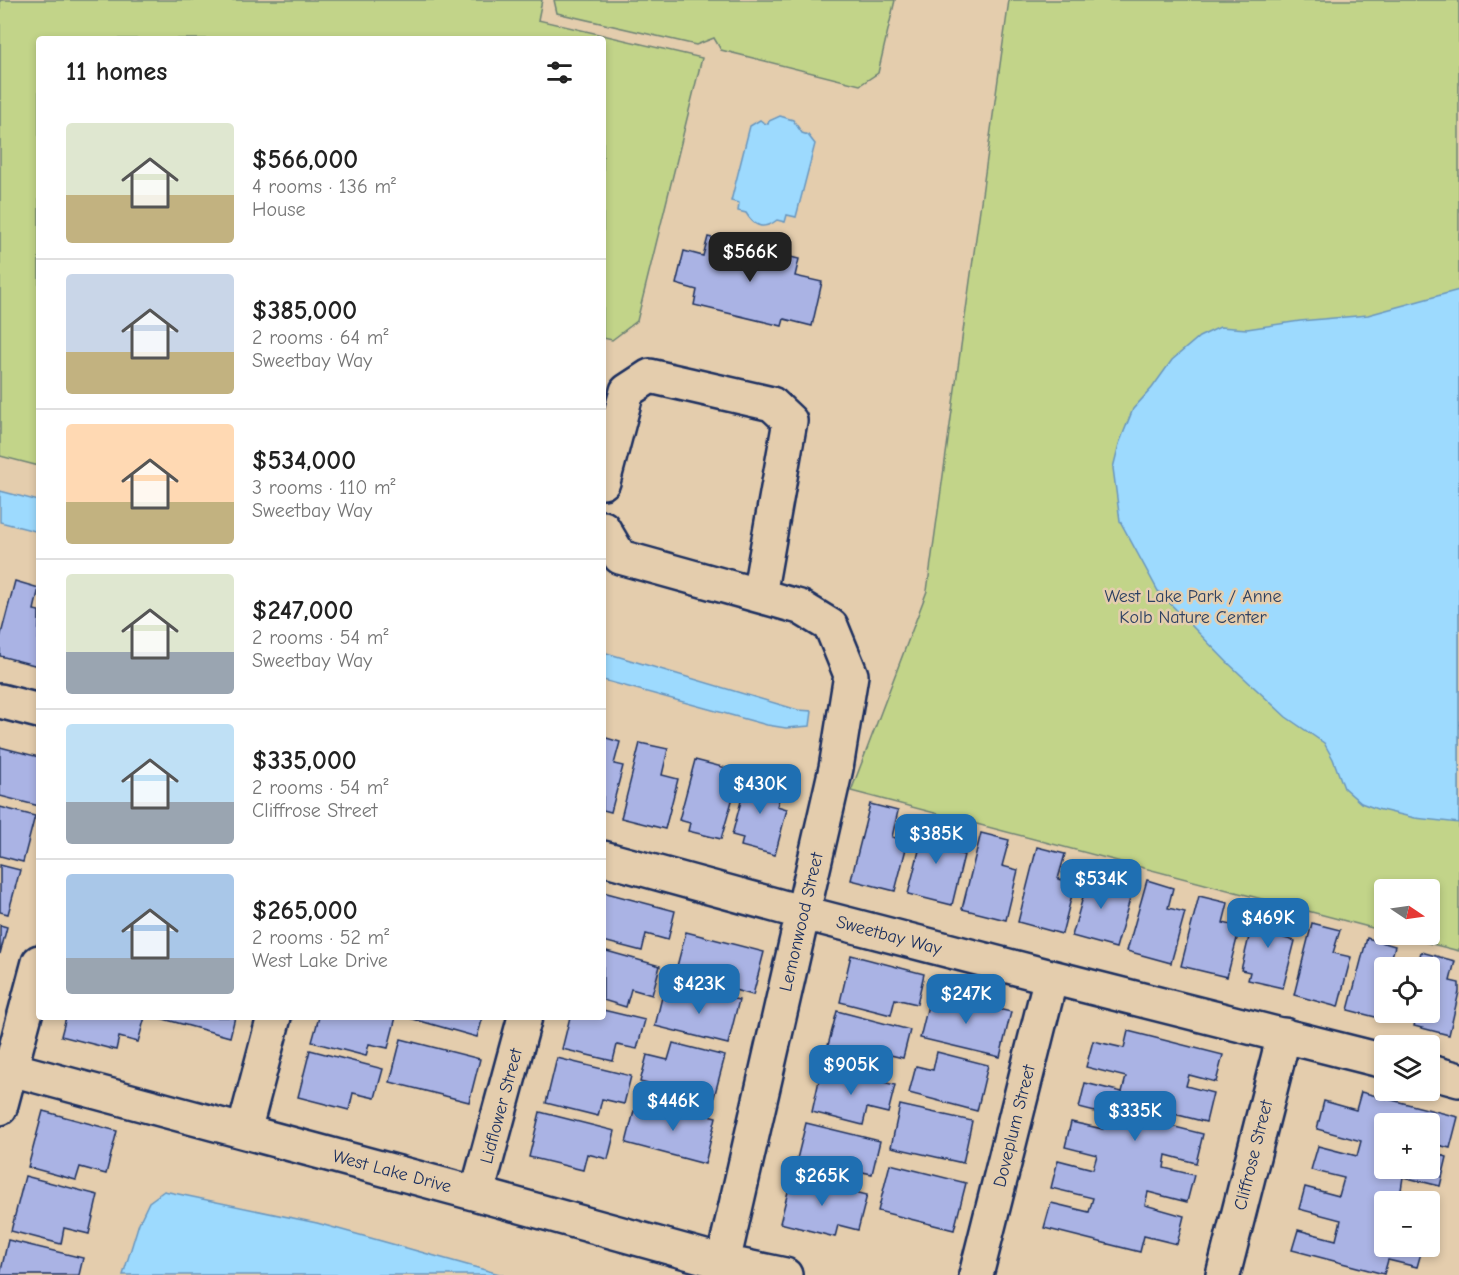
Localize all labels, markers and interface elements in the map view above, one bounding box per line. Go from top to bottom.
icon: filters [543,56,576,89]
text: 11 homes [66,57,167,87]
text: $566,000 [252,145,358,175]
icon: home [114,147,186,219]
text: 4 rooms · 136 m² [252,175,396,198]
text: House [252,198,306,221]
pin: $566K [708,232,792,283]
text: $566K [723,240,777,263]
text: $385,000 [252,296,357,326]
icon: home [114,298,186,370]
text: 2 rooms · 64 m² [252,326,388,349]
text: Sweetbay Way [252,349,372,372]
text: $534,000 [252,446,356,476]
icon: home [114,448,186,520]
text: 3 rooms · 110 m² [252,476,396,499]
text: Sweetbay Way [252,499,372,522]
park label: West Lake Park / Anne Kolb Nature Center [1104,586,1282,628]
text: $247,000 [252,596,353,626]
icon: home [114,598,186,670]
text: 2 rooms · 54 m² [252,626,388,649]
text: Sweetbay Way [252,649,372,672]
text: $335,000 [252,746,357,776]
icon: home [114,748,186,820]
pin: $430K [718,764,802,815]
text: $430K [733,772,787,795]
text: 2 rooms · 54 m² [252,776,388,799]
text: Cliffrose Street [252,799,377,822]
pin: $385K [894,814,978,865]
text: $385K [909,822,963,845]
street label: Lemonwood Street [775,850,828,994]
pin: $534K [1059,859,1143,910]
text: $534K [1074,867,1128,890]
north arrow [1374,879,1440,945]
map controls [1374,879,1440,1257]
text: $265,000 [252,896,358,926]
icon: home [114,898,186,970]
pin: $469K [1226,898,1310,949]
text: $469K [1241,906,1295,929]
street label: Sweetbay Way [834,911,945,960]
text: 2 rooms · 52 m² [252,926,389,949]
text: West Lake Drive [252,949,388,972]
button: locate [1374,957,1440,1023]
pin: $423K [657,964,741,1015]
text: $423K [673,972,725,995]
pin: $247K [924,974,1008,1025]
text: $247K [940,982,992,1005]
button: layers [1374,1035,1440,1101]
street label: Lidflower Street [476,1045,527,1166]
pin: $905K [809,1045,893,1096]
text: $905K [823,1053,879,1076]
street label: Doveplum Street [989,1062,1040,1190]
pin: $446K [631,1081,715,1132]
text: $446K [647,1089,699,1112]
pin: $335K [1093,1091,1177,1142]
street label: Cliffrose Street [1230,1097,1278,1212]
text: $335K [1108,1099,1162,1122]
button: + [1374,1113,1440,1179]
street label: West Lake Drive [330,1146,454,1197]
pin: $265K [780,1156,864,1207]
text: $265K [795,1164,849,1187]
button: − [1374,1191,1440,1257]

